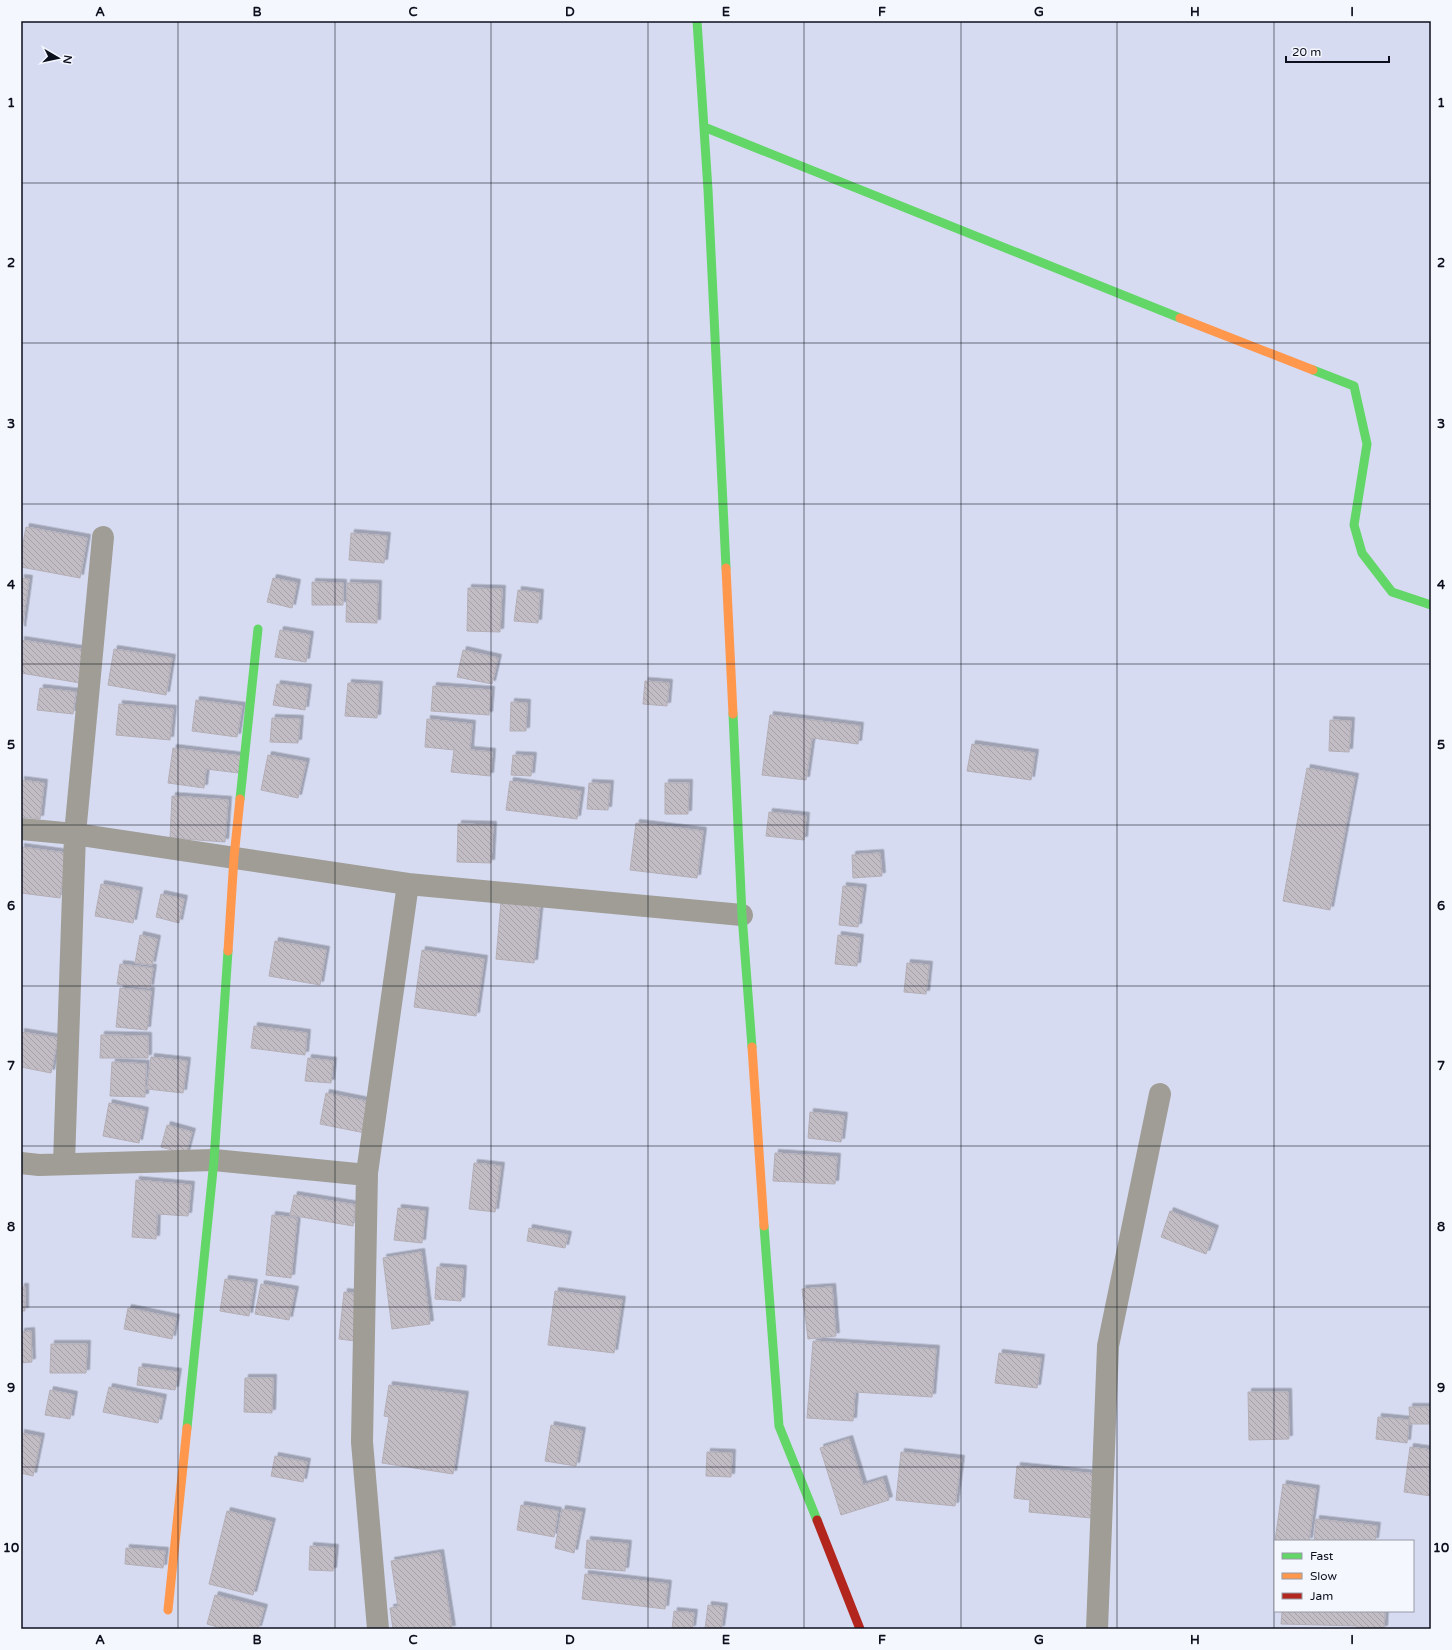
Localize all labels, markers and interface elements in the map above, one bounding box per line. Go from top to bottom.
text: A [95,4,105,20]
text: B [252,4,262,20]
text: C [408,4,418,20]
text: D [565,4,575,20]
text: E [722,4,730,20]
text: F [878,4,886,20]
text: G [1034,4,1044,20]
text: H [1190,4,1200,20]
text: I [1350,4,1354,20]
north arrow [38,38,78,78]
scale bar [1286,38,1389,64]
text: 20 m [1292,45,1321,59]
text: N [60,54,74,65]
text: 1 [7,95,15,111]
text: 1 [1437,95,1445,111]
text: 2 [7,255,15,271]
text: 2 [1437,255,1445,271]
text: 3 [7,416,15,432]
text: 3 [1437,416,1445,432]
text: 4 [7,577,16,593]
text: 4 [1437,577,1446,593]
text: 5 [7,737,15,753]
text: 5 [1437,737,1445,753]
text: 6 [7,898,15,914]
text: 6 [1437,898,1445,914]
text: 7 [7,1058,15,1074]
text: 7 [1437,1058,1445,1074]
text: 8 [7,1219,15,1235]
text: 8 [1437,1219,1445,1235]
text: 9 [7,1380,15,1396]
text: 9 [1437,1380,1445,1396]
text: 10 [3,1540,19,1556]
legend [1274,1540,1414,1612]
text: 10 [1433,1540,1449,1556]
text: Fast [1310,1549,1334,1563]
text: Slow [1310,1569,1337,1583]
text: Jam [1310,1589,1333,1603]
text: A [95,1632,105,1648]
text: B [252,1632,262,1648]
text: C [408,1632,418,1648]
text: D [565,1632,575,1648]
text: E [722,1632,730,1648]
text: F [878,1632,886,1648]
text: G [1034,1632,1044,1648]
text: H [1190,1632,1200,1648]
text: I [1350,1632,1354,1648]

